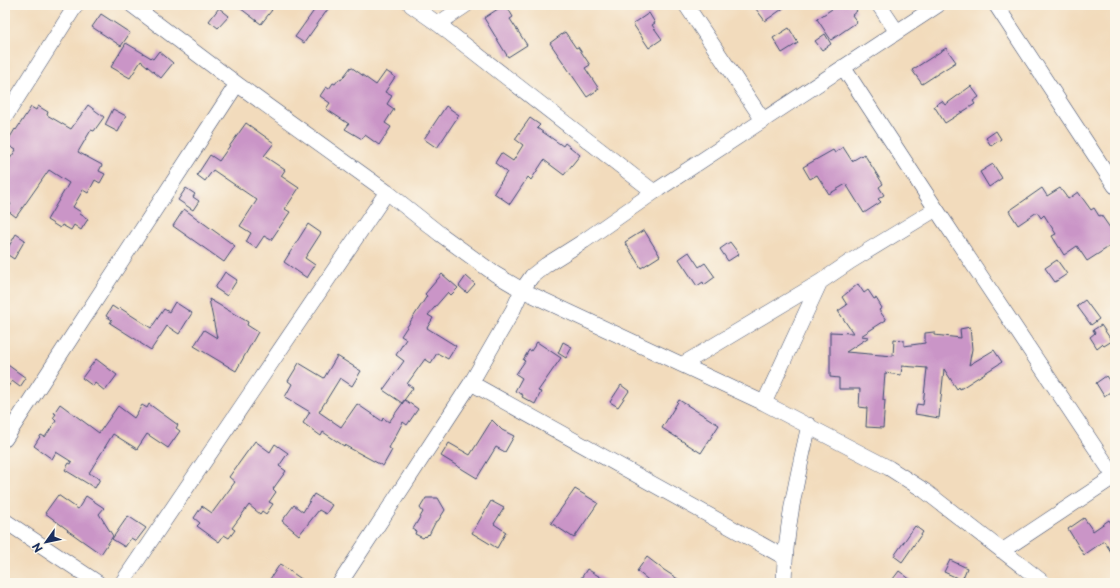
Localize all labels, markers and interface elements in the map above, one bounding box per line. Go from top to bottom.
north arrow [26,522,66,562]
text: N [28,539,47,556]

